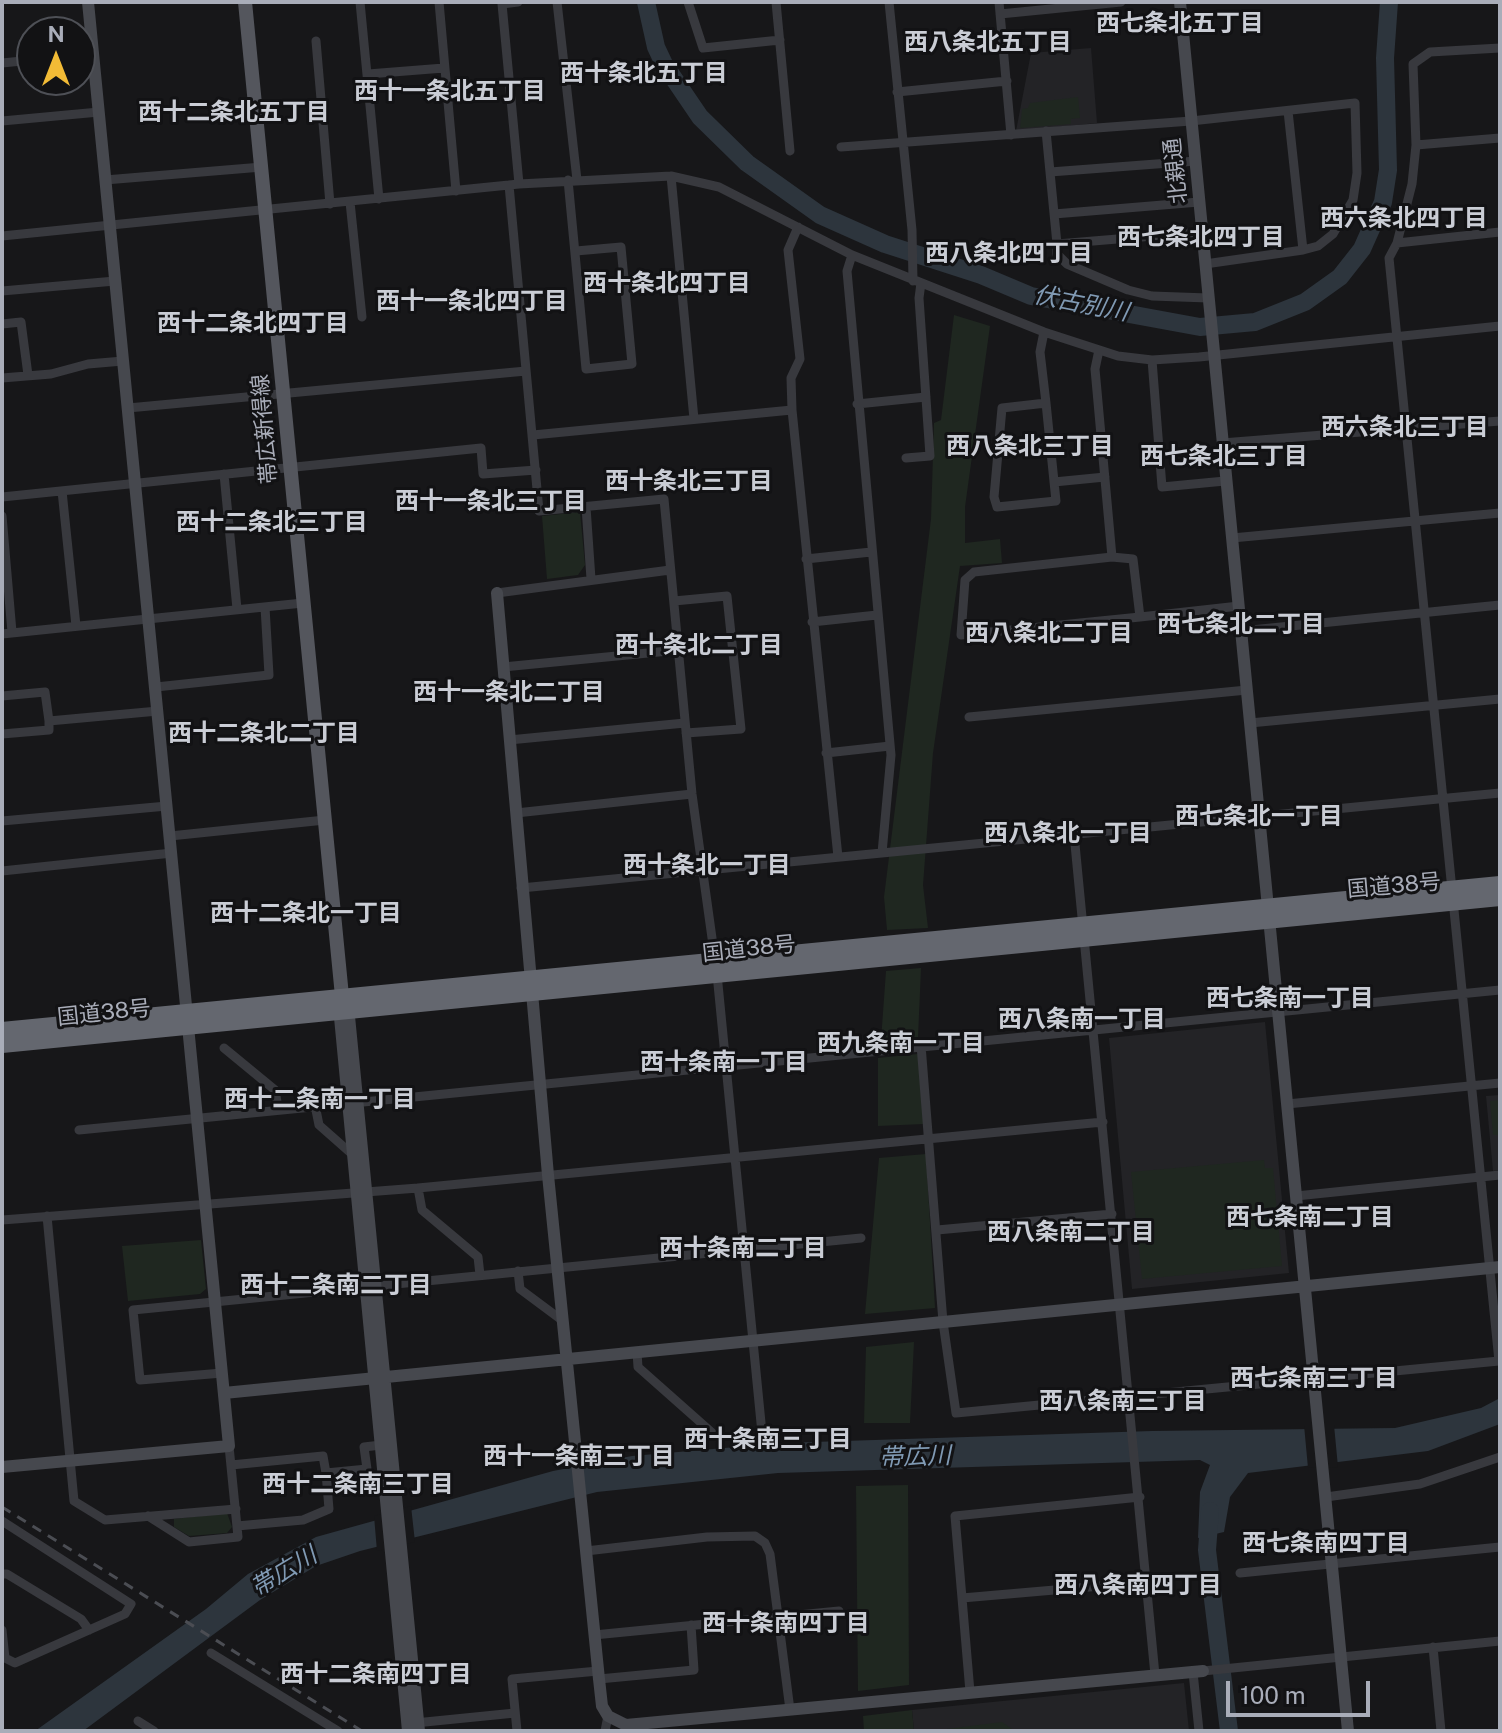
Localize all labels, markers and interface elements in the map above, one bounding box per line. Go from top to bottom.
district label: 西七条北五丁目 [1096,10,1264,38]
north arrow [16,16,96,96]
text: N [47,21,65,47]
district label: 西八条北五丁目 [904,29,1072,57]
district label: 西十条北五丁目 [560,60,728,88]
district label: 西十一条北五丁目 [354,78,546,106]
district label: 西十二条北五丁目 [138,99,330,127]
street label: 北親通 [1159,137,1193,205]
district label: 西六条北四丁目 [1320,205,1488,233]
district label: 西七条北四丁目 [1117,224,1285,252]
district label: 西八条北四丁目 [925,240,1093,268]
district label: 西十条北四丁目 [583,270,751,298]
water label: 伏古別川 [1031,281,1131,327]
district label: 西十一条北四丁目 [376,288,568,316]
district label: 西十二条北四丁目 [157,310,349,338]
street label: 帯広新得線 [247,373,283,485]
district label: 西六条北三丁目 [1321,414,1489,442]
district label: 西八条北三丁目 [946,433,1114,461]
district label: 西七条北三丁目 [1140,443,1308,471]
district label: 西十条北三丁目 [605,468,773,496]
district label: 西十一条北三丁目 [395,488,587,516]
district label: 西十二条北三丁目 [176,509,368,537]
district label: 西七条北二丁目 [1157,611,1325,639]
district label: 西八条北二丁目 [965,620,1133,648]
district label: 西十条北二丁目 [615,632,783,660]
district label: 西十一条北二丁目 [413,679,605,707]
district label: 西十二条北二丁目 [168,720,360,748]
district label: 西七条北一丁目 [1175,803,1343,831]
district label: 西八条北一丁目 [984,820,1152,848]
district label: 西十条北一丁目 [623,852,791,880]
street label: 国道38号 [1346,869,1442,903]
district label: 西十二条北一丁目 [210,900,402,928]
street label: 国道38号 [701,931,797,967]
district label: 西七条南一丁目 [1206,985,1374,1013]
street label: 国道38号 [56,995,152,1031]
district label: 西八条南一丁目 [998,1006,1166,1034]
district label: 西九条南一丁目 [817,1030,985,1058]
district label: 西十条南一丁目 [640,1049,808,1077]
district label: 西十二条南一丁目 [224,1086,416,1114]
district label: 西七条南二丁目 [1226,1204,1394,1232]
district label: 西八条南二丁目 [987,1219,1155,1247]
district label: 西十条南二丁目 [659,1235,827,1263]
district label: 西十二条南二丁目 [240,1272,432,1300]
district label: 西七条南三丁目 [1230,1365,1398,1393]
district label: 西八条南三丁目 [1039,1388,1207,1416]
district label: 西十条南三丁目 [684,1426,852,1454]
water label: 帯広川 [879,1441,951,1473]
district label: 西十一条南三丁目 [483,1443,675,1471]
district label: 西十二条南三丁目 [262,1471,454,1499]
district label: 西七条南四丁目 [1242,1530,1410,1558]
water label: 帯広川 [246,1541,322,1603]
district label: 西八条南四丁目 [1054,1572,1222,1600]
district label: 西十条南四丁目 [702,1610,870,1638]
district label: 西十二条南四丁目 [280,1661,472,1689]
scale bar [1230,1665,1374,1715]
text: 100 m [1240,1681,1306,1709]

